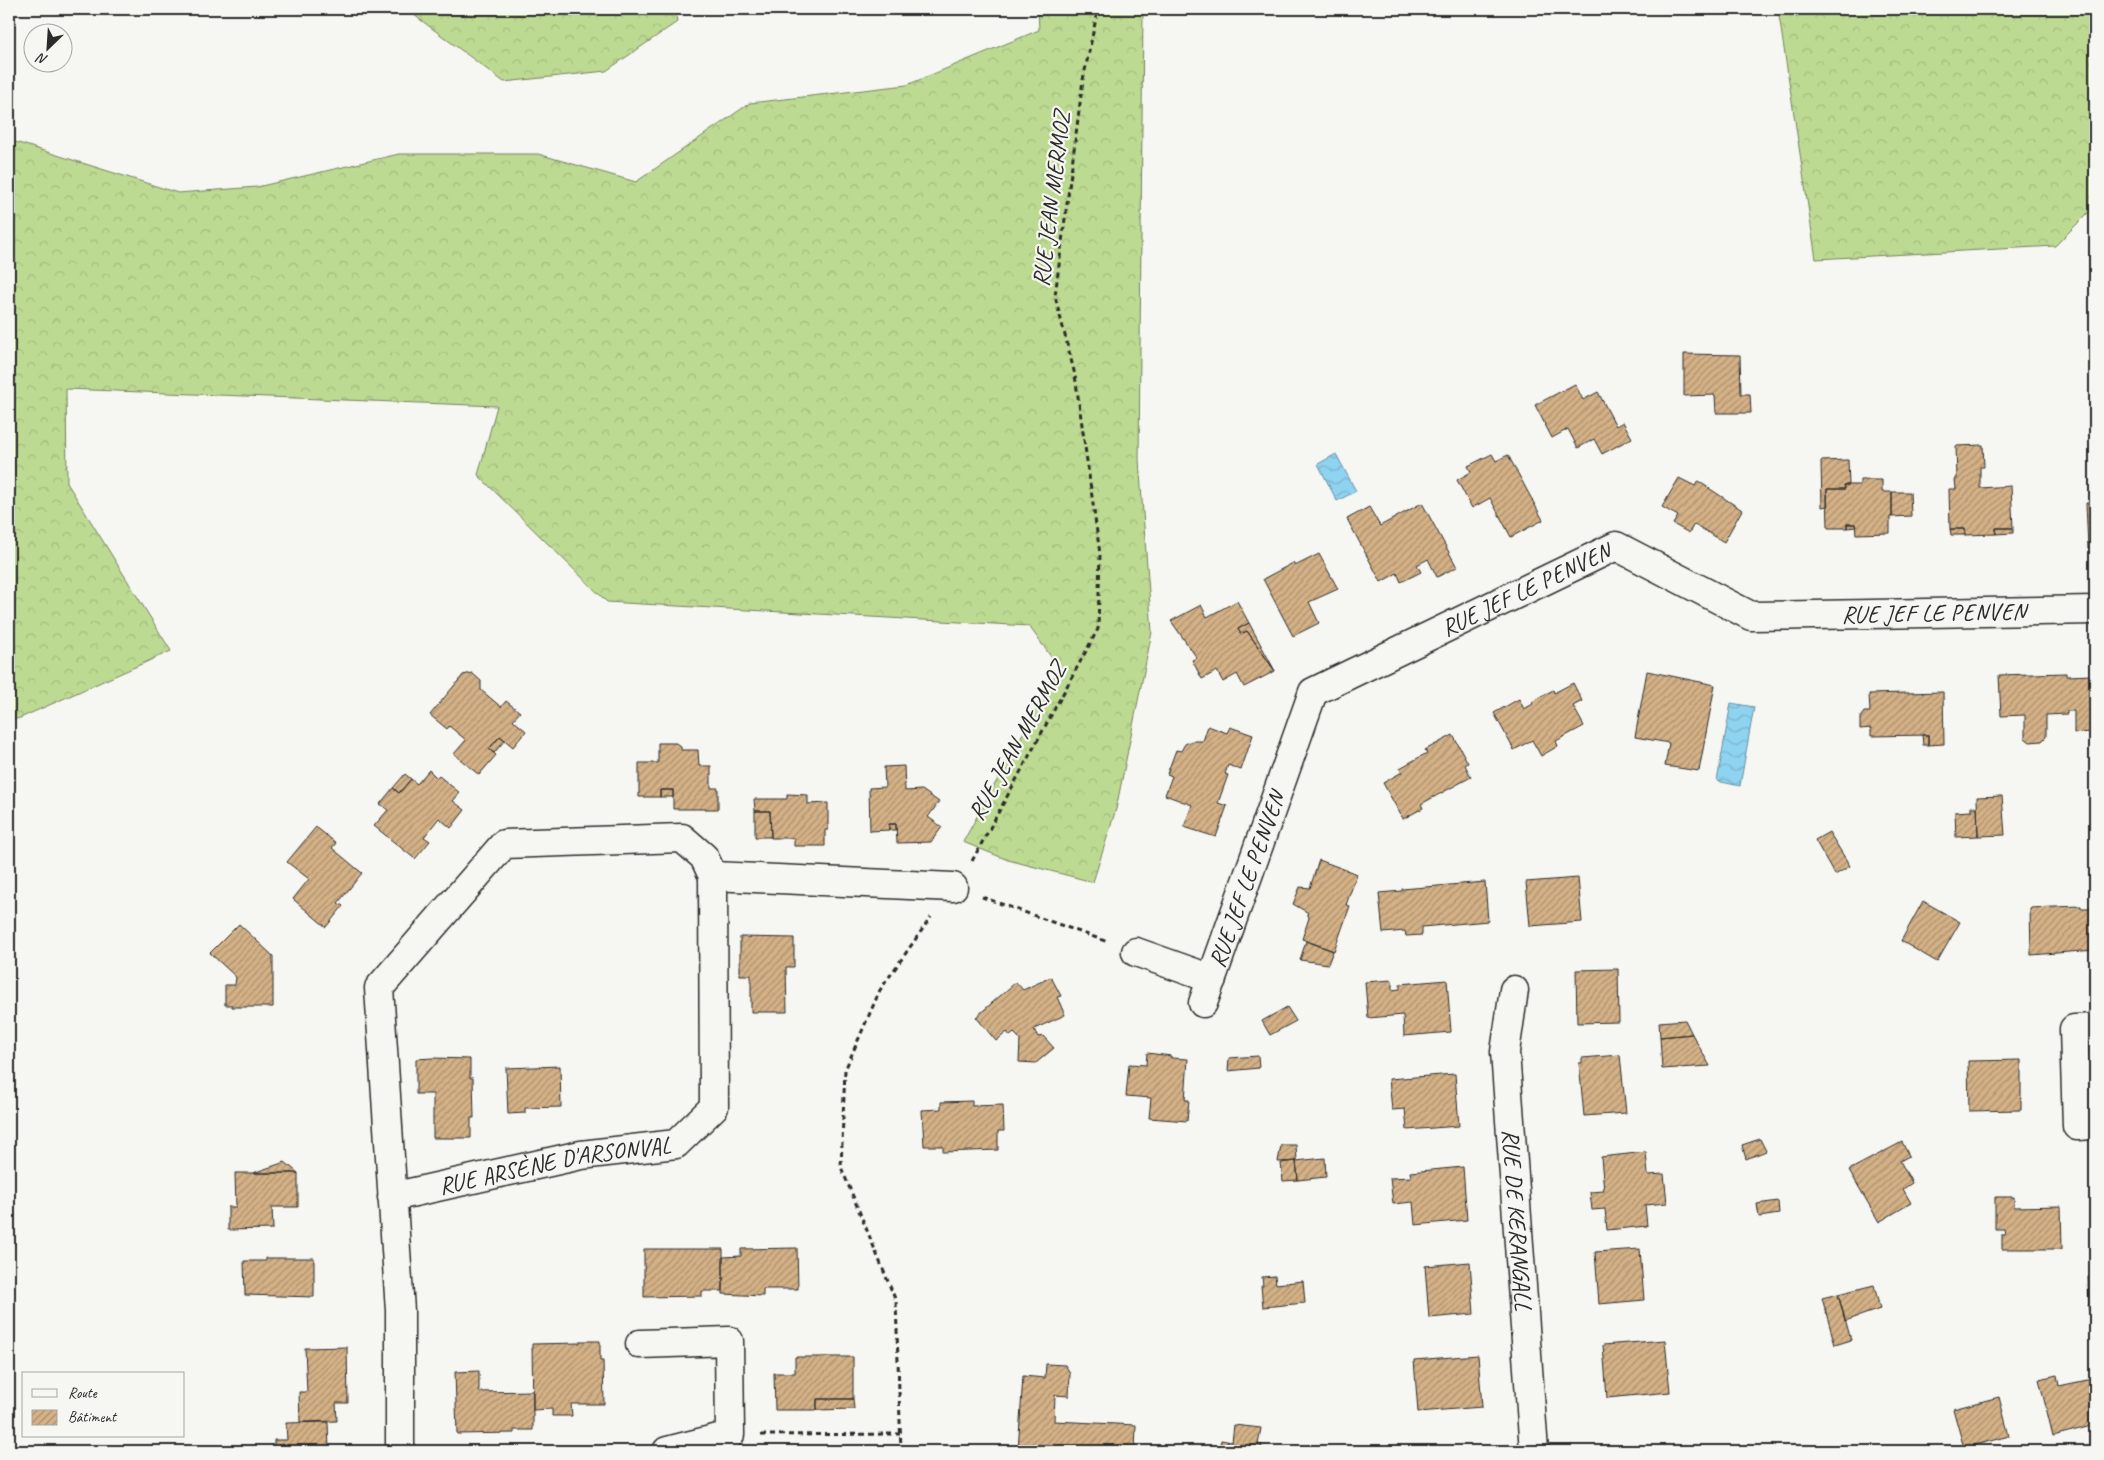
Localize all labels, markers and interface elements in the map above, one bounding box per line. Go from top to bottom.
north arrow [22,22,72,72]
text: N [33,49,50,69]
street label: RUE JEAN MERMOZ [1025,106,1077,288]
street label: RUE JEF LE PENVEN [1436,535,1618,643]
street label: RUE JEF LE PENVEN [1841,596,2029,629]
street label: RUE JEAN MERMOZ [961,654,1074,825]
street label: RUE JEF LE PENVEN [1202,784,1293,971]
street label: RUE DE KERANGALL [1496,1128,1539,1312]
street label: RUE ARSÈNE D'ARSONVAL [436,1130,673,1201]
legend [22,1372,185,1438]
text: Route [68,1384,98,1403]
text: Bâtiment [68,1408,118,1427]

